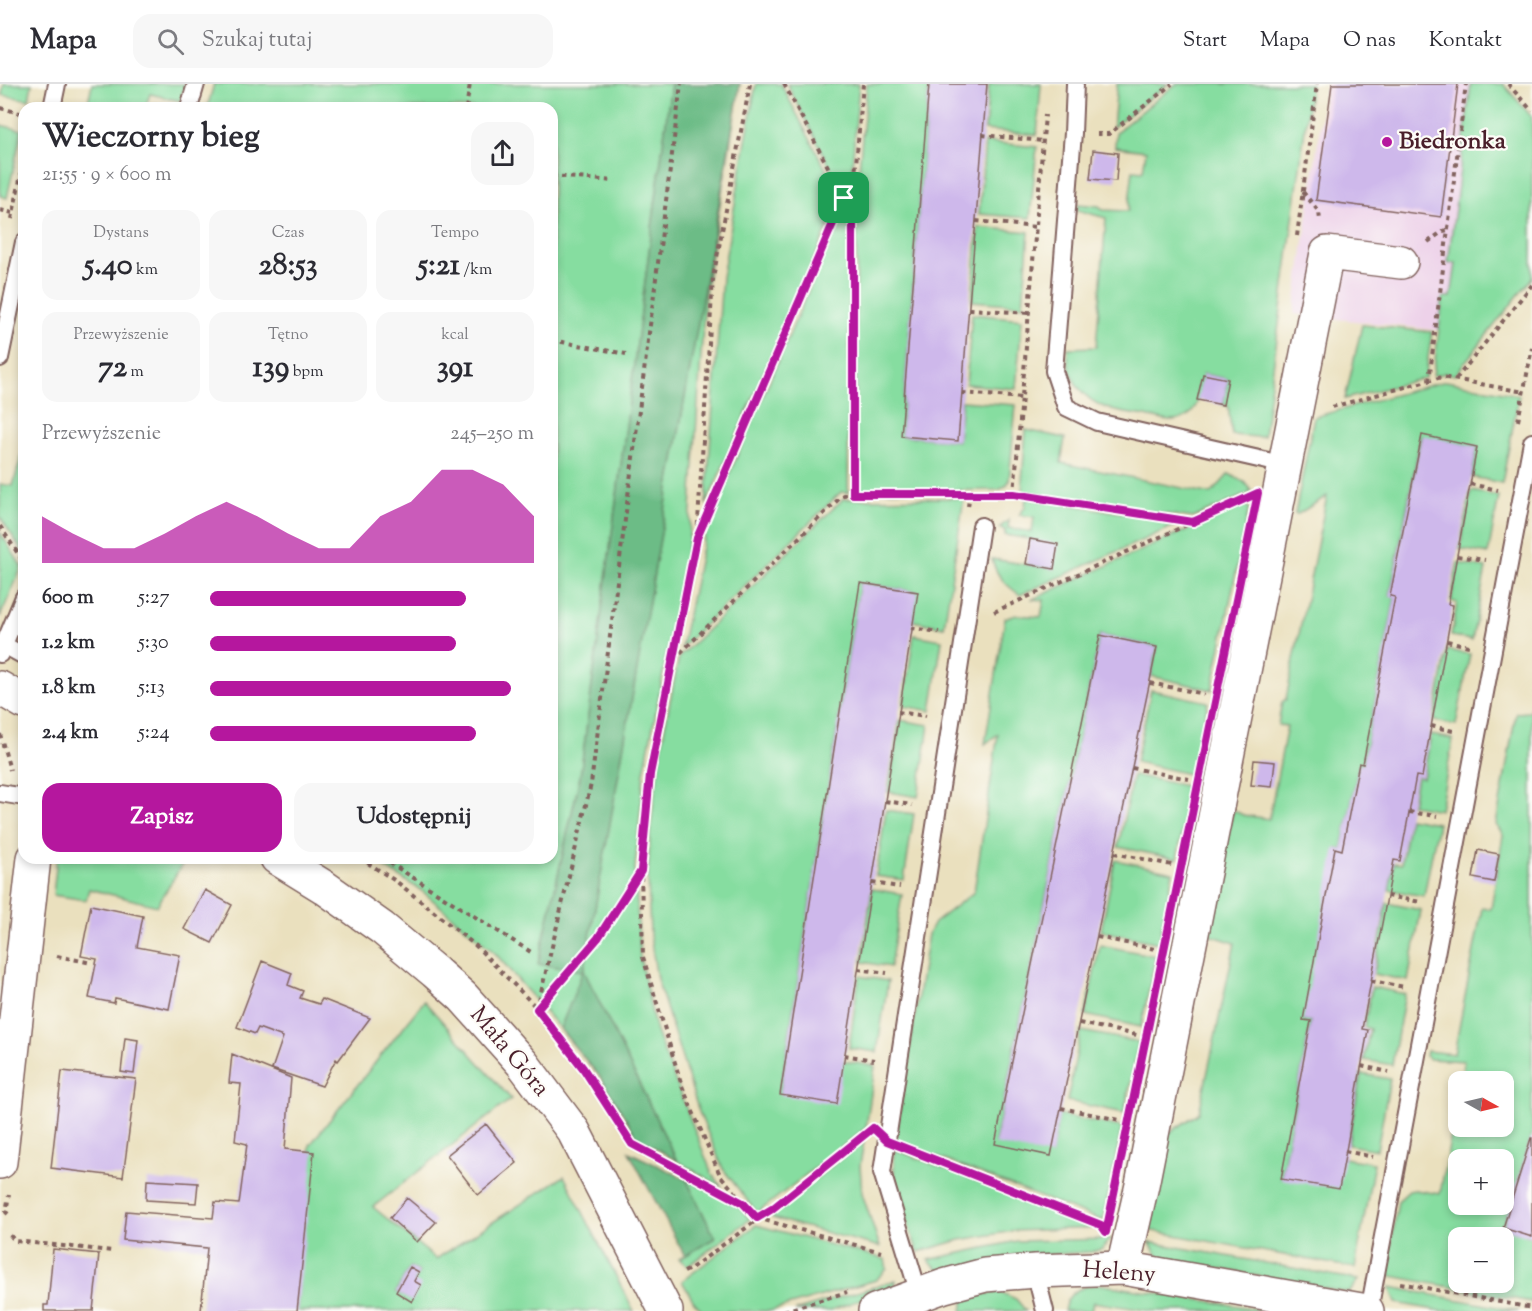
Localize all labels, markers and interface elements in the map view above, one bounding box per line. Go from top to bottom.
search box [133,14,553,68]
text: Mapa [30,21,97,61]
icon: search [154,25,187,58]
text: Szukaj tutaj [202,25,312,57]
text: Start [1183,26,1227,56]
text: Mapa [1260,26,1310,56]
text: O nas [1343,26,1396,56]
text: Kontakt [1429,26,1502,56]
text: Wieczorny bieg [42,114,260,162]
button: share [471,122,534,185]
place label: Biedronka [1399,125,1507,159]
marker: Biedronka [1380,135,1394,149]
text: 21:55 · 9 × 600 m [42,161,171,190]
pin [818,172,869,223]
icon: arrive [827,181,860,214]
text: Dystans [93,222,149,245]
text: Czas [272,222,304,245]
text: Tempo [431,222,479,245]
text: 5.40 [84,245,133,288]
text: 28:53 [258,245,318,288]
text: 5:21 [418,245,460,288]
text: km [133,259,158,282]
text: /km [460,259,492,282]
text: Przewyższenie [73,324,169,347]
text: Tętno [268,324,308,347]
text: kcal [441,324,469,347]
text: 72 [98,347,127,390]
text: 139 [253,347,289,390]
text: 391 [437,347,473,390]
text: m [127,361,144,384]
text: bpm [289,361,323,384]
text: Przewyższenie [42,420,161,449]
text: 245–250 m [450,420,534,449]
text: 600 m [42,584,94,613]
text: 5:27 [138,584,169,613]
text: 1.2 km [42,629,95,658]
text: 5:30 [138,629,169,658]
text: 1.8 km [42,674,96,703]
text: 5:13 [138,674,165,703]
text: 2.4 km [42,719,98,748]
text: 5:24 [138,719,169,748]
button: Zapisz [42,783,282,852]
button: Udostępnij [294,783,534,852]
street label: Mała Góra [461,999,557,1105]
north arrow [1448,1071,1514,1137]
map controls [1448,1071,1514,1293]
button: + [1448,1149,1514,1215]
button: − [1448,1227,1514,1293]
street label: Heleny [1081,1253,1157,1293]

